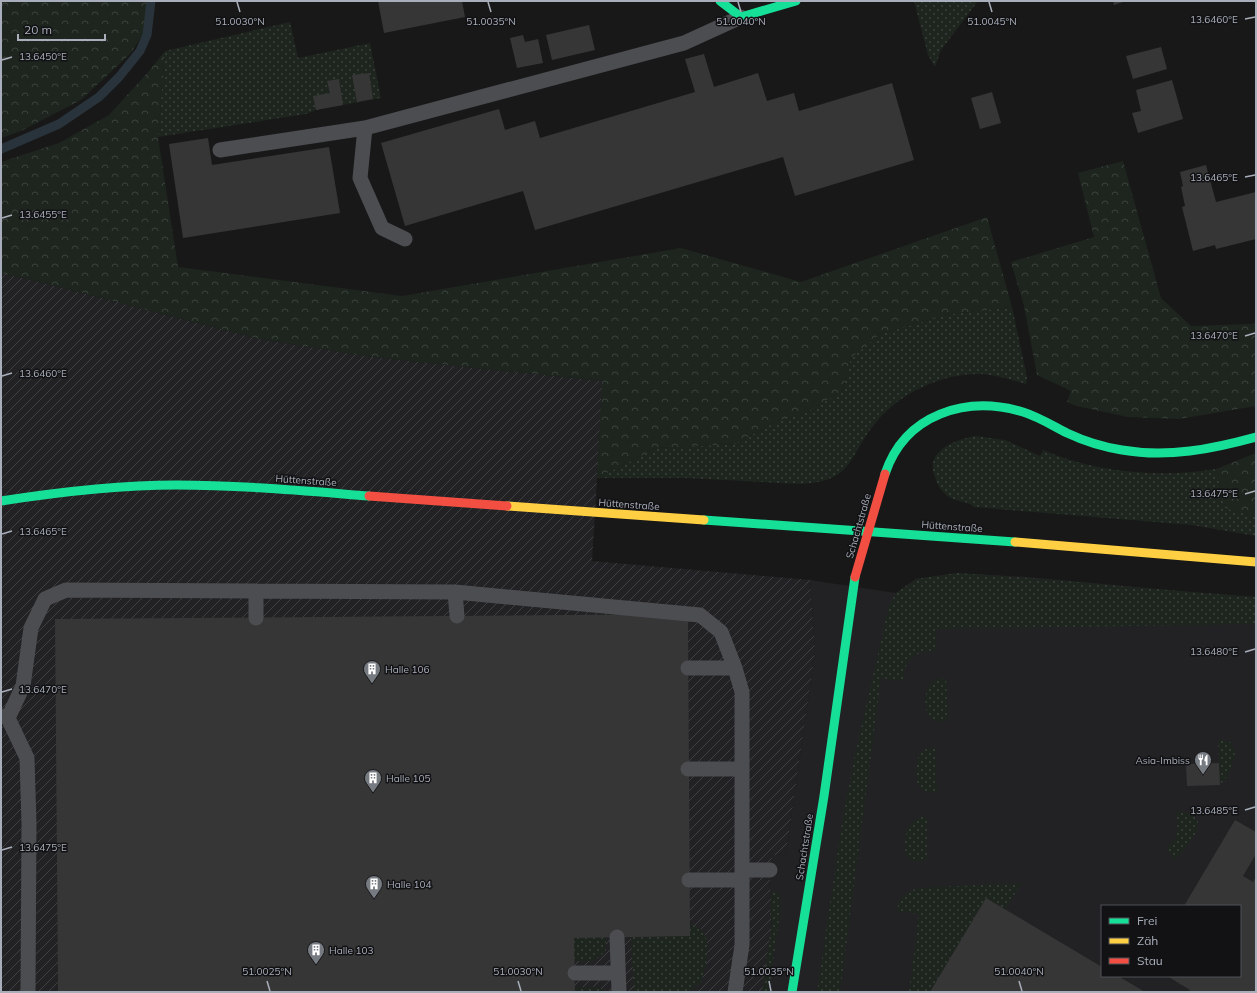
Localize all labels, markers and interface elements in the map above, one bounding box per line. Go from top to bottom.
text: 13.6460°E [1190,13,1238,26]
text: 51.0030°N [215,15,265,28]
text: 51.0035°N [466,15,516,28]
text: 51.0040°N [716,15,766,28]
text: 51.0045°N [967,15,1017,28]
scale bar [18,16,105,42]
text: 20 m [24,22,52,37]
text: 13.6450°E [19,50,67,63]
text: 13.6465°E [1190,171,1238,184]
text: 13.6455°E [19,208,67,221]
text: 13.6470°E [1190,329,1238,342]
text: 13.6460°E [19,367,67,380]
street label: Hüttenstraße [275,472,337,489]
text: 13.6475°E [1190,487,1238,500]
street label: Schachtstraße [843,492,874,560]
street label: Hüttenstraße [598,496,660,513]
street label: Hüttenstraße [921,518,983,535]
text: 13.6465°E [19,525,67,538]
text: 13.6480°E [1190,645,1238,658]
building icon: Halle 106 [362,659,382,684]
place label: Halle 106 [385,663,429,676]
text: 13.6470°E [19,683,67,696]
restaurant icon: Asia-Imbiss [1193,750,1213,775]
place label: Asia-Imbiss [1135,754,1190,767]
building icon: Halle 105 [363,768,383,793]
place label: Halle 105 [386,772,430,785]
text: 13.6485°E [1190,804,1238,817]
street label: Schachtstraße [793,813,816,881]
text: 13.6475°E [19,841,67,854]
building icon: Halle 104 [364,874,384,899]
place label: Halle 104 [387,878,431,891]
legend [1101,905,1241,977]
text: Frei [1137,913,1157,928]
text: Zäh [1137,933,1158,948]
building icon: Halle 103 [306,940,326,965]
place label: Halle 103 [329,944,373,957]
text: Stau [1137,953,1163,968]
text: 51.0025°N [242,965,292,978]
text: 51.0030°N [493,965,543,978]
text: 51.0035°N [744,965,794,978]
text: 51.0040°N [994,965,1044,978]

